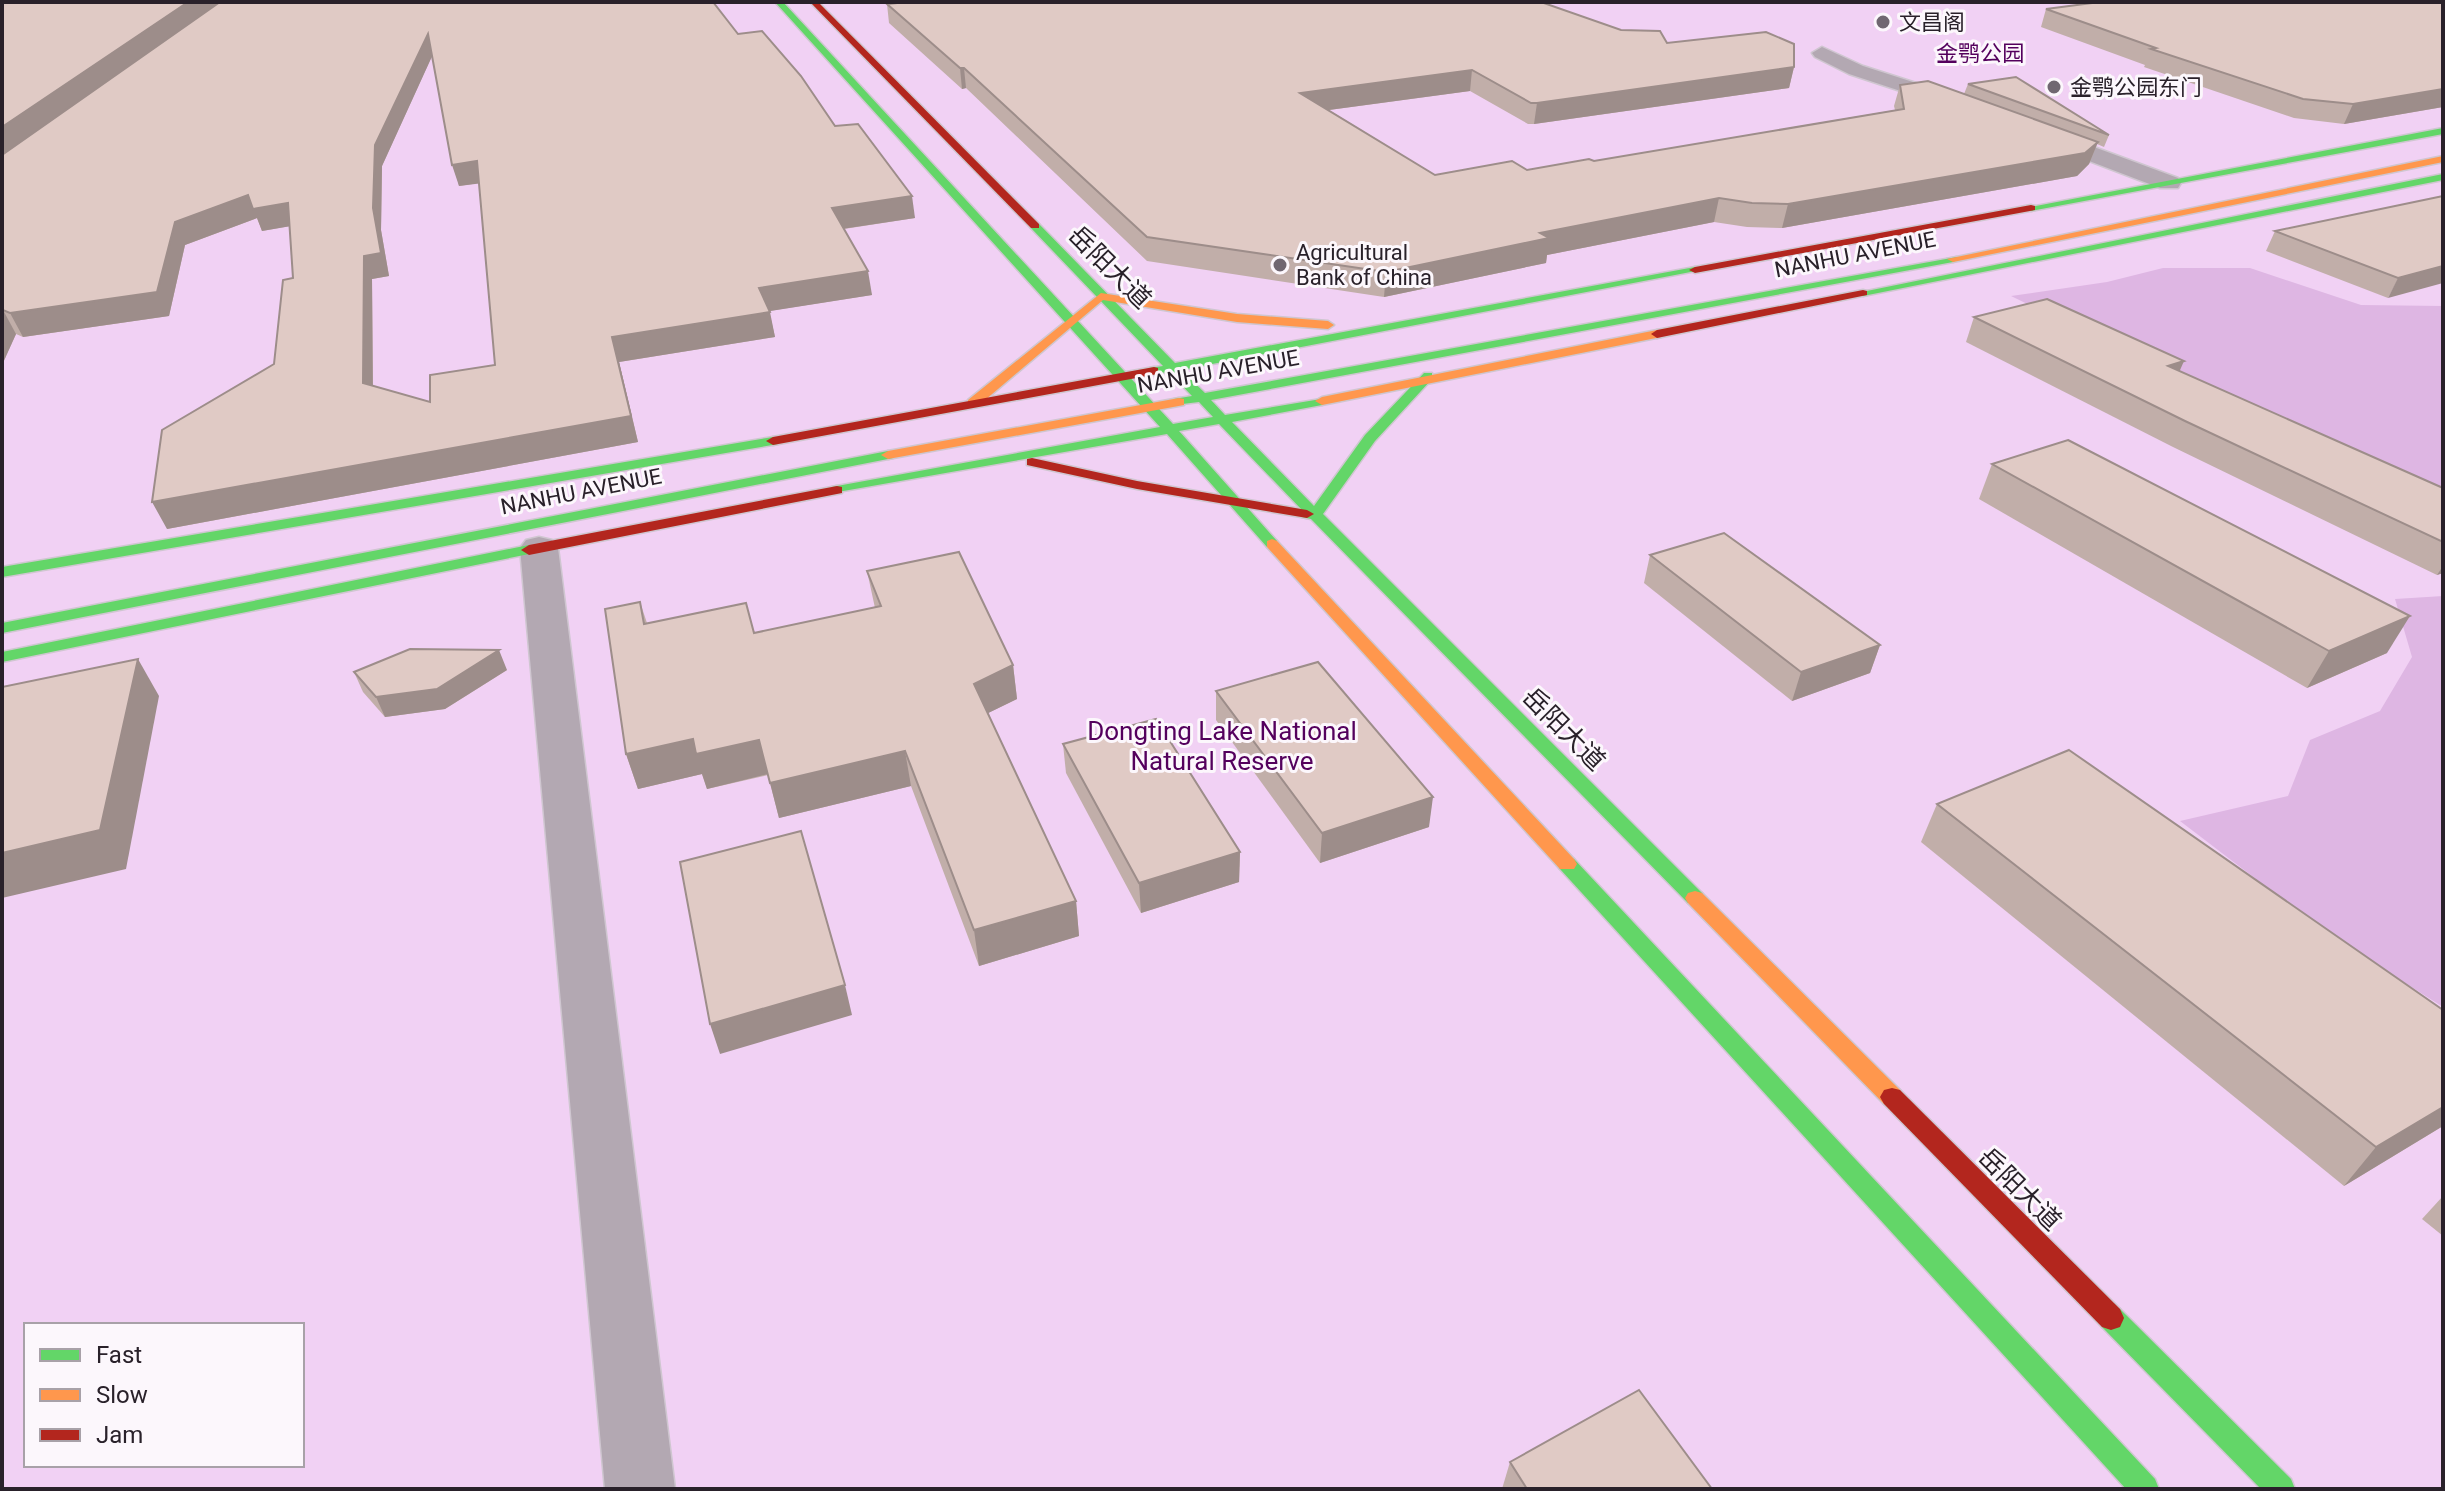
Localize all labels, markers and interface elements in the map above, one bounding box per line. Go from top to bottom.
place label: 文昌阁 [1899,10,1965,35]
marker: 文昌阁 [1874,13,1892,31]
park label: 金鹗公园 [1936,41,2024,66]
place label: 金鹗公园东门 [2070,75,2202,100]
marker: 金鹗公园东门 [2045,78,2063,96]
street label: 岳阳大道 [1063,220,1157,314]
street label: NANHU AVENUE [1772,227,1938,282]
place label: Agricultural Bank of China [1296,240,1432,290]
marker: Agricultural Bank of China [1271,256,1289,274]
street label: NANHU AVENUE [1135,345,1301,398]
street label: NANHU AVENUE [498,464,664,519]
street label: 岳阳大道 [1517,682,1611,776]
park label: Dongting Lake National Natural Reserve [1087,716,1357,776]
street label: 岳阳大道 [1973,1142,2067,1236]
legend [24,1323,304,1467]
text: Fast [96,1341,142,1369]
text: Slow [96,1381,148,1409]
text: Jam [96,1421,143,1449]

